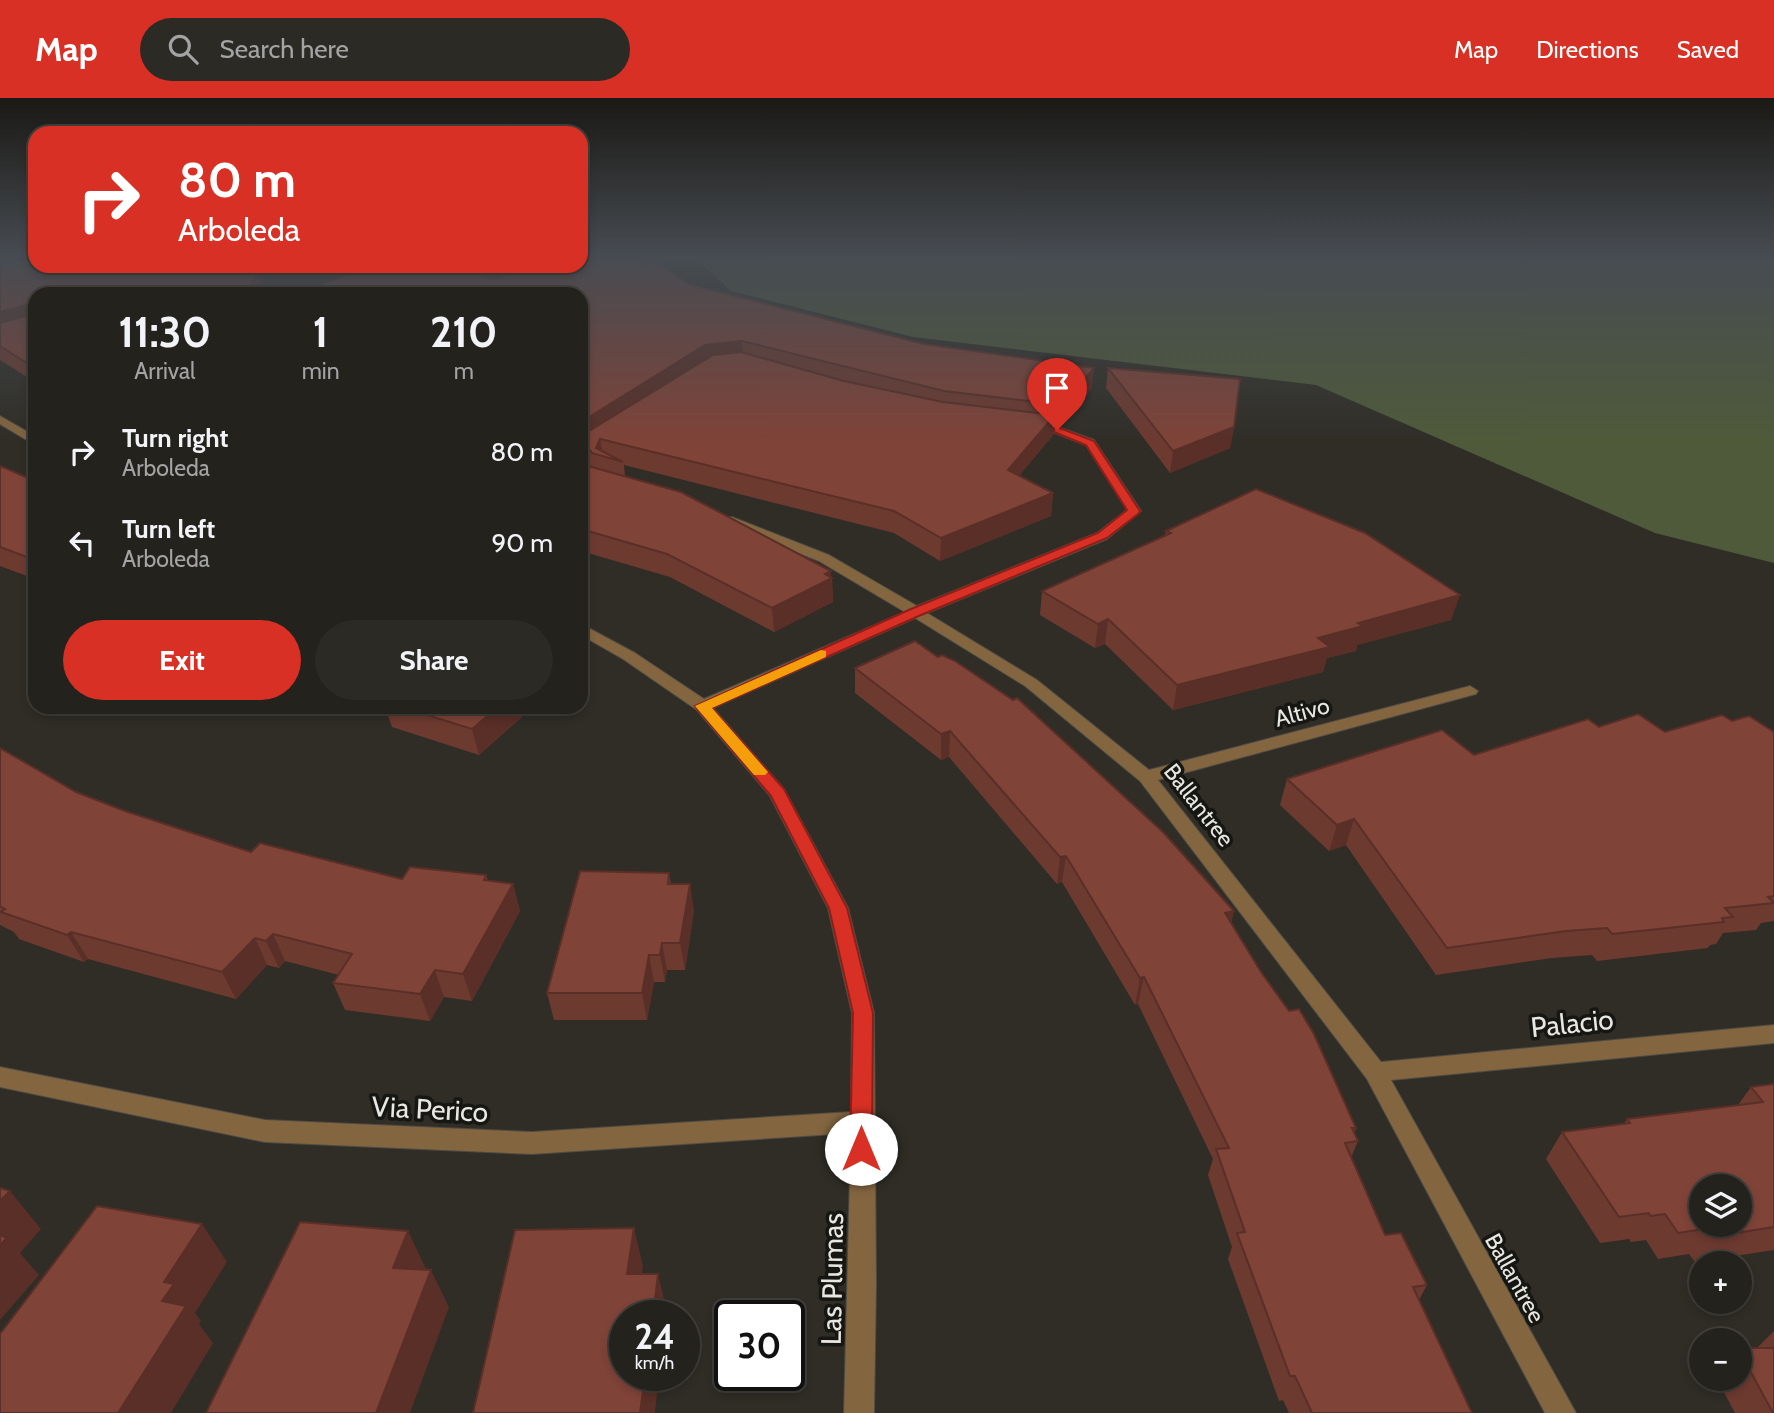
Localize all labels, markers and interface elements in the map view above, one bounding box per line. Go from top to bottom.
search box [140,18,630,81]
text: Map [35,29,98,69]
icon: search [164,30,202,68]
text: Search here [220,33,349,65]
text: Map [1454,35,1498,64]
text: Directions [1536,35,1639,64]
text: Saved [1677,35,1739,64]
text: 80 m [178,150,296,209]
icon: right [63,154,154,245]
text: Arboleda [178,210,300,249]
text: 11:30 [119,306,211,358]
text: 1 [313,306,328,358]
text: 210 [430,306,497,358]
text: Arrival [134,357,195,385]
text: min [302,357,340,385]
text: m [454,357,474,385]
pin [1027,358,1087,430]
icon: arrive [1038,369,1076,407]
text: Turn right [122,422,228,454]
icon: right [63,433,101,471]
text: 80 m [490,436,553,468]
text: Arboleda [122,454,210,482]
text: Turn left [122,513,215,545]
icon: left [63,524,101,562]
text: 90 m [491,527,553,559]
text: Arboleda [122,545,210,573]
button: Exit [63,620,301,700]
button: Share [315,620,553,700]
street label: Altivo [1271,691,1333,733]
street label: Ballantree [1158,758,1240,852]
street label: Palacio [1529,1002,1615,1044]
street label: Via Perico [371,1089,489,1129]
position arrow [824,1112,898,1186]
map controls [1689,1174,1752,1391]
button: layers [1689,1174,1752,1237]
street label: Las Plumas [814,1213,850,1345]
street label: Ballantree [1479,1229,1551,1328]
button: + [1689,1251,1752,1314]
speed limit sign: 30 [714,1300,805,1391]
text: 24 [634,1315,675,1358]
button: − [1689,1328,1752,1391]
text: km/h [635,1352,674,1374]

